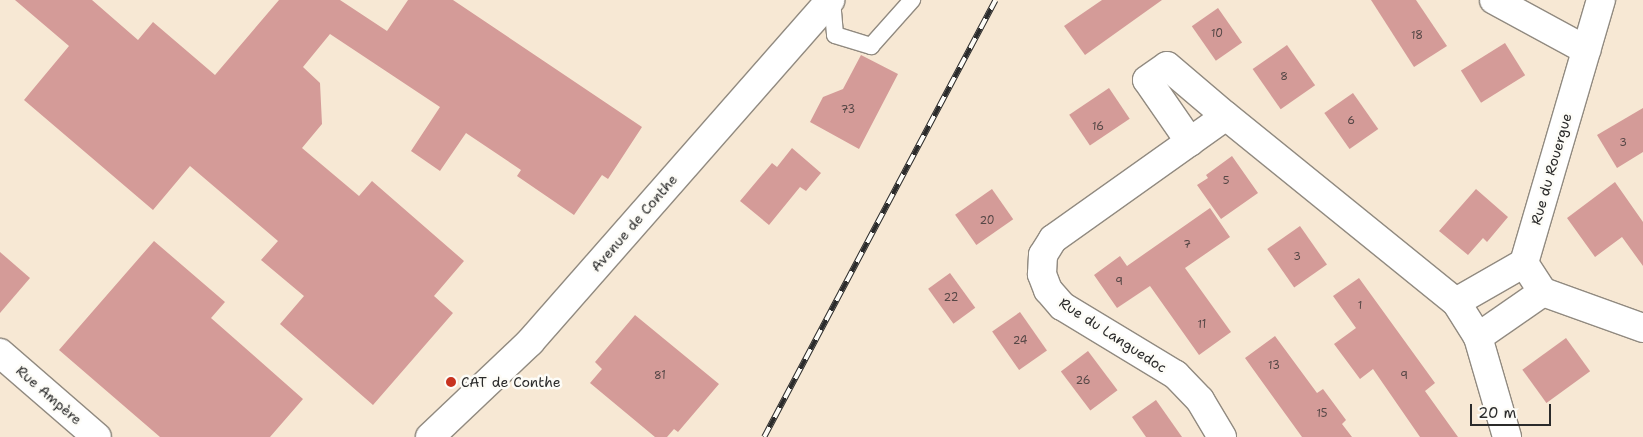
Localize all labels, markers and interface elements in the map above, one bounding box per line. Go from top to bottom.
house number: 10 [1211,27,1223,41]
house number: 18 [1411,29,1423,43]
house number: 8 [1280,70,1288,84]
house number: 73 [841,103,855,117]
street label: Rue du Rouergue [1527,111,1575,227]
house number: 6 [1347,114,1355,128]
house number: 16 [1092,120,1104,134]
house number: 3 [1619,136,1627,150]
street label: Avenue de Conthe [587,171,681,275]
house number: 5 [1223,174,1229,188]
house number: 20 [979,214,995,228]
house number: 7 [1183,238,1191,252]
house number: 3 [1293,250,1301,264]
house number: 9 [1115,275,1123,289]
house number: 22 [944,291,958,305]
street label: Rue du Languedoc [1056,294,1170,376]
house number: 1 [1358,299,1362,313]
house number: 11 [1198,318,1206,332]
house number: 24 [1013,334,1027,348]
house number: 13 [1268,359,1280,373]
street label: Rue Ampère [13,362,85,428]
house number: 81 [654,369,666,383]
house number: 9 [1400,369,1408,383]
place label: CAT de Conthe [461,374,561,390]
house number: 26 [1076,374,1090,388]
marker: CAT de Conthe [445,376,457,388]
scale bar [1473,394,1554,426]
text: 20 m [1478,403,1517,423]
house number: 15 [1316,407,1328,421]

